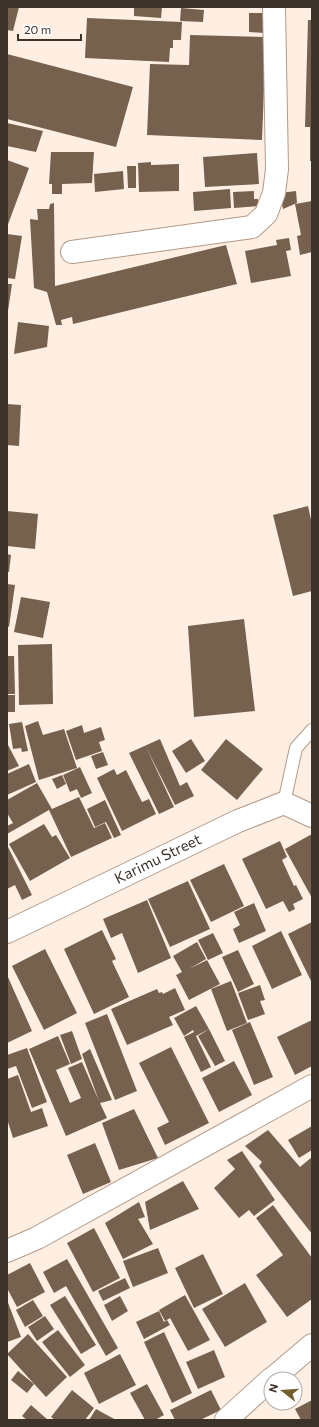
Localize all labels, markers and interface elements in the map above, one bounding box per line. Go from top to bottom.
scale bar [18,16,81,42]
text: 20 m [24,22,51,36]
street label: Karimu Street [111,829,204,887]
north arrow [263,1371,303,1411]
text: N [266,1382,280,1394]

